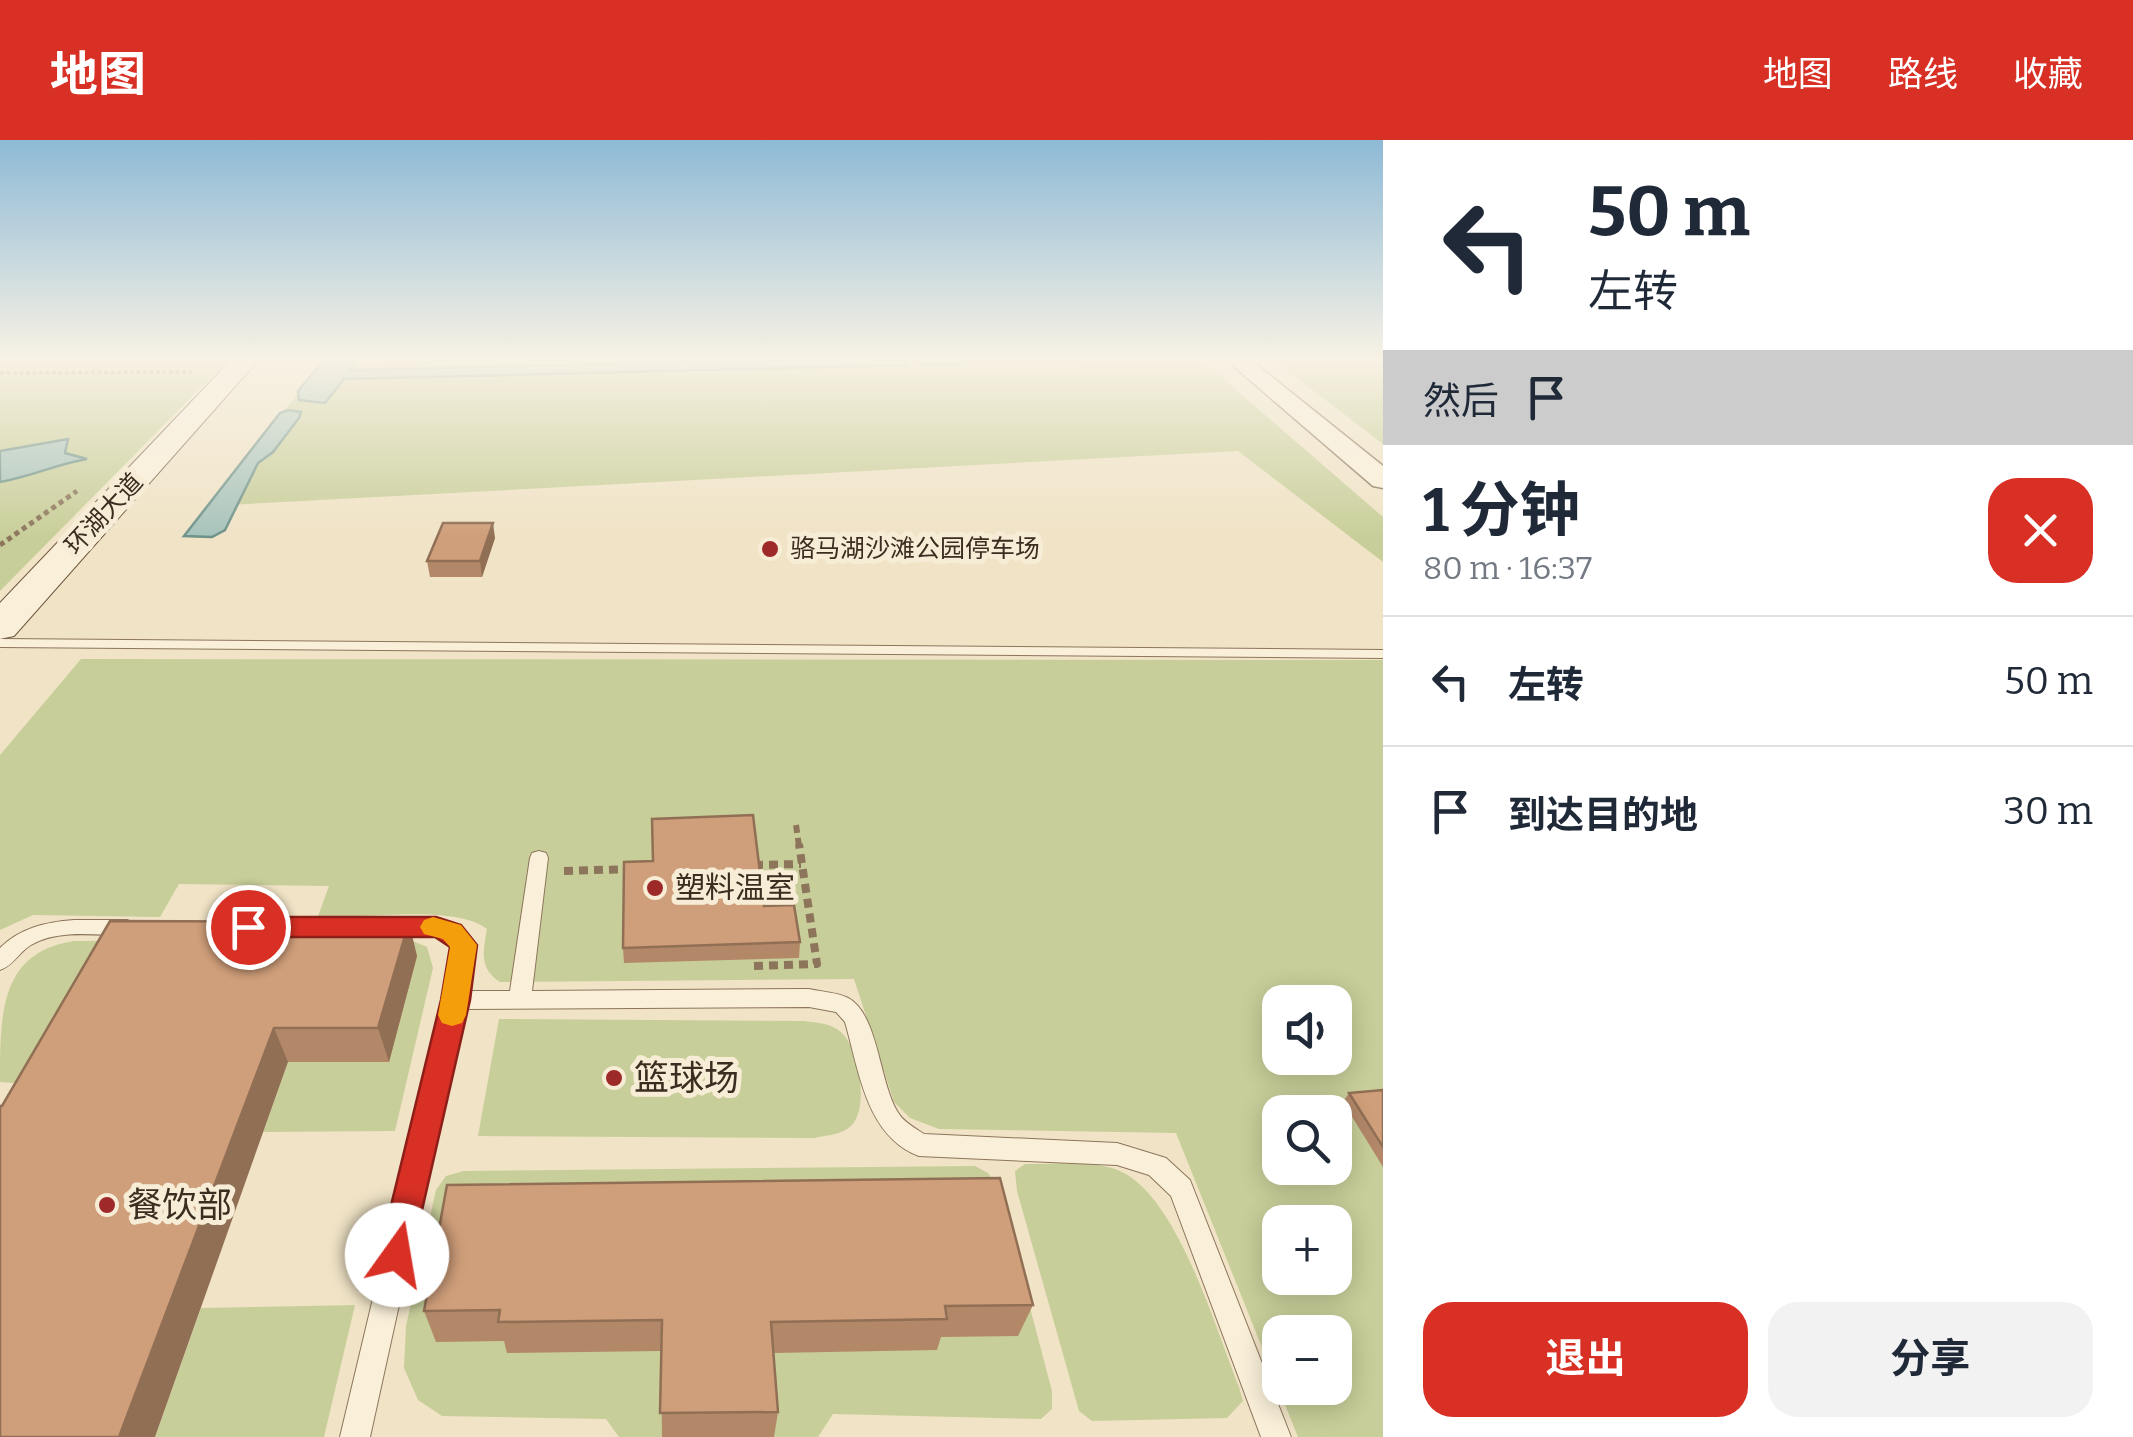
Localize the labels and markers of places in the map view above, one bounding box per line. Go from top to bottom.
place label: 骆马湖沙滩公园停车场 [790,534,1040,564]
marker: 骆马湖沙滩公园停车场 [759,538,781,560]
place label: 塑料温室 [675,870,795,906]
marker: 塑料温室 [644,877,666,899]
pin [206,885,291,970]
place label: 篮球场 [634,1057,739,1099]
marker: 篮球场 [603,1067,625,1089]
place label: 餐饮部 [127,1184,232,1226]
marker: 餐饮部 [96,1194,118,1216]

